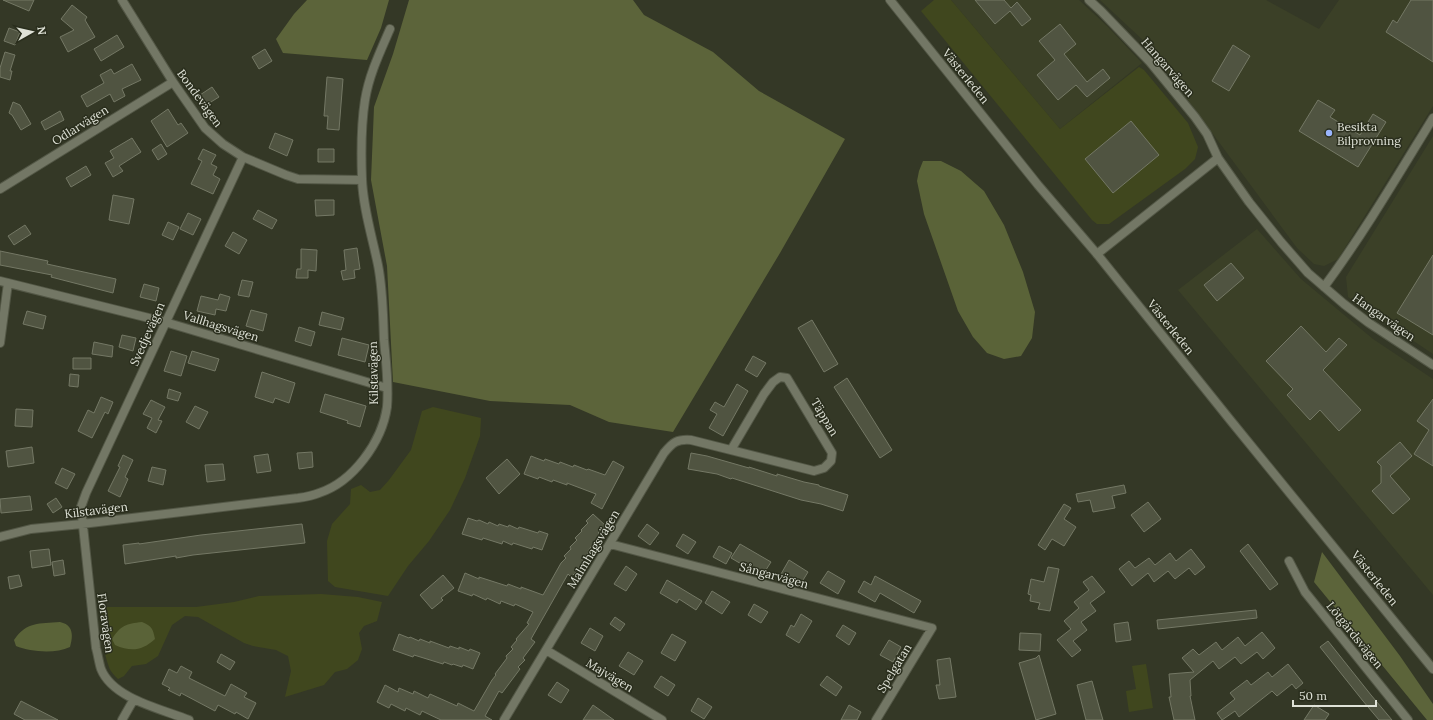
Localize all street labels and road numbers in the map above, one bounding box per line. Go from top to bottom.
street label: Hangarvägen [1138,34,1198,100]
street label: Västerleden [939,45,993,106]
street label: Bondevägen [174,66,226,130]
street label: Odlarvägen [49,102,111,148]
street label: Hangarvägen [1350,290,1418,344]
street label: Västerleden [1144,296,1198,357]
street label: Svedjevägen [126,300,168,368]
street label: Vallhagsvägen [180,307,261,345]
street label: Kilstavägen [365,341,381,405]
street label: Täppan [808,395,842,439]
street label: Kilstavägen [64,499,128,521]
street label: Malmhagsvägen [564,507,622,591]
street label: Västerleden [1348,547,1402,608]
street label: Sångarvägen [738,559,810,591]
street label: Floravägen [94,592,118,654]
street label: Lötgårdsvägen [1323,599,1387,671]
street label: Spelgatan [874,641,914,695]
street label: Majvägen [583,655,637,695]

